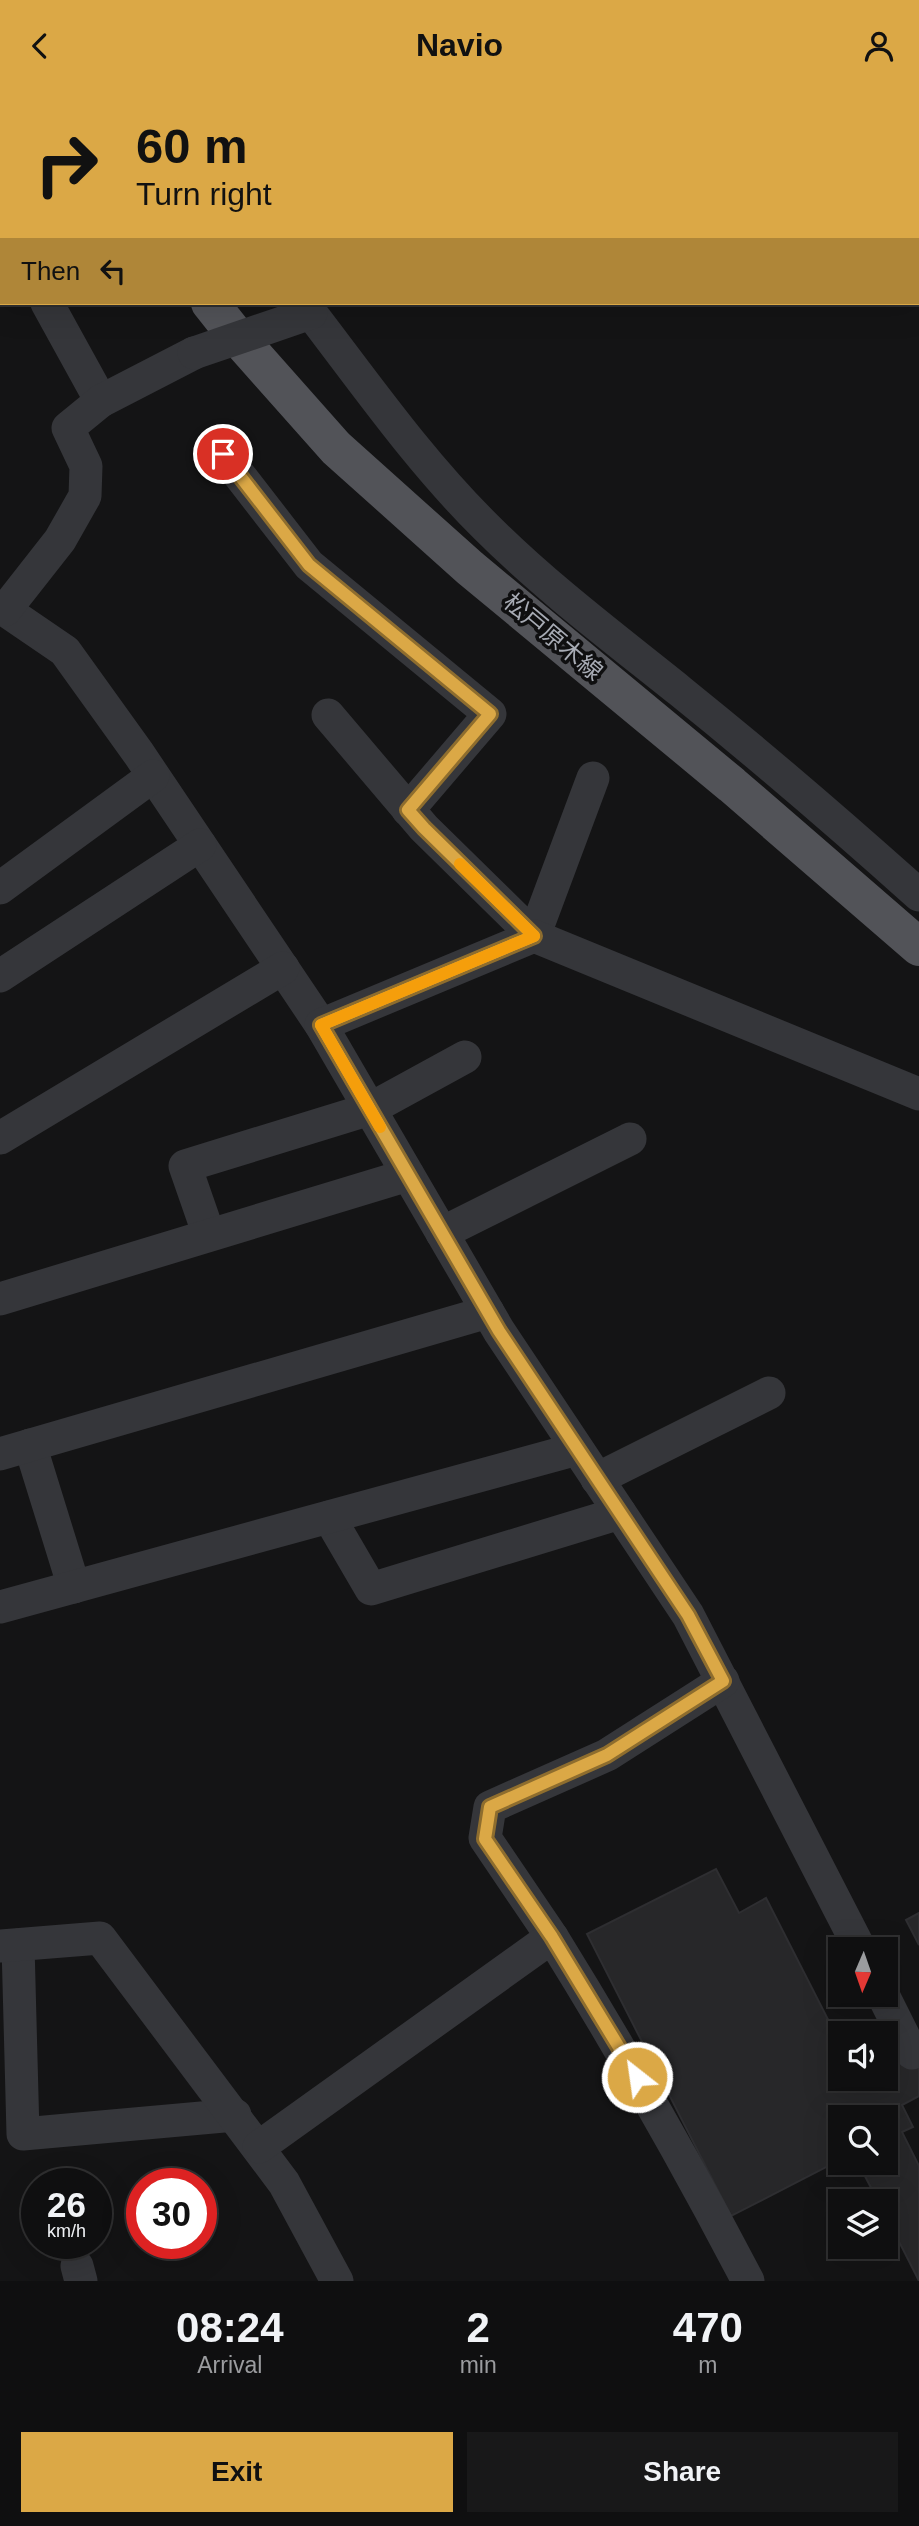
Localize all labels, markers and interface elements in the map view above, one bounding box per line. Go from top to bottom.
icon: back [21,27,59,65]
text: Navio [416,27,503,63]
icon: person [860,27,898,65]
icon: right [21,119,112,210]
text: 60 m [136,119,248,173]
text: Turn right [136,176,272,212]
icon: left [94,252,132,290]
text: Then [21,256,80,286]
pin [193,424,253,484]
icon: arrive [204,435,242,473]
street label: 松戸原木線 [499,588,608,686]
north arrow [828,1937,898,2007]
map controls [828,1937,898,2259]
button: sound [828,2021,898,2091]
position arrow [600,2040,674,2114]
button: search [828,2105,898,2175]
speed limit sign: 30 [126,2168,217,2259]
text: 26 [47,2185,86,2224]
button: layers [828,2189,898,2259]
text: km/h [47,2221,86,2241]
text: 08:24 [176,2304,284,2351]
text: 2 [466,2304,490,2351]
text: 470 [673,2304,743,2351]
text: Arrival [197,2352,262,2378]
text: min [460,2352,497,2378]
text: m [698,2352,717,2378]
button: Exit [21,2432,453,2512]
button: Share [467,2432,898,2512]

